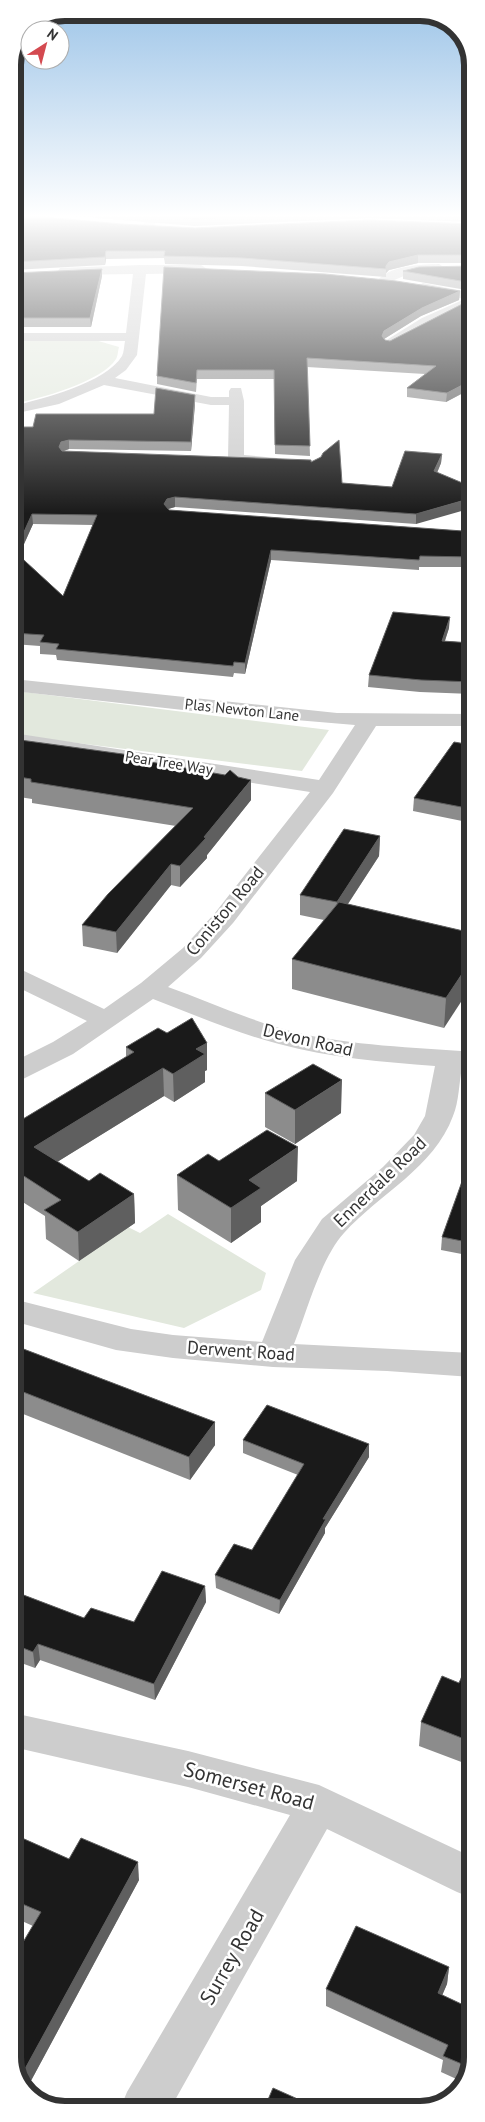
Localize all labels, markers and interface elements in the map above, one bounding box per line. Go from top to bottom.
north arrow [20,20,70,70]
text: N [44,24,62,44]
street label: Plas Newton Lane [184,694,300,725]
street label: Pear Tree Way [124,746,214,779]
street label: Coniston Road [180,861,269,960]
street label: Devon Road [261,1018,355,1061]
street label: Ennerdale Road [328,1132,431,1232]
street label: Derwent Road [186,1335,296,1366]
street label: Somerset Road [181,1755,317,1816]
street label: Surrey Road [193,1904,270,2009]

